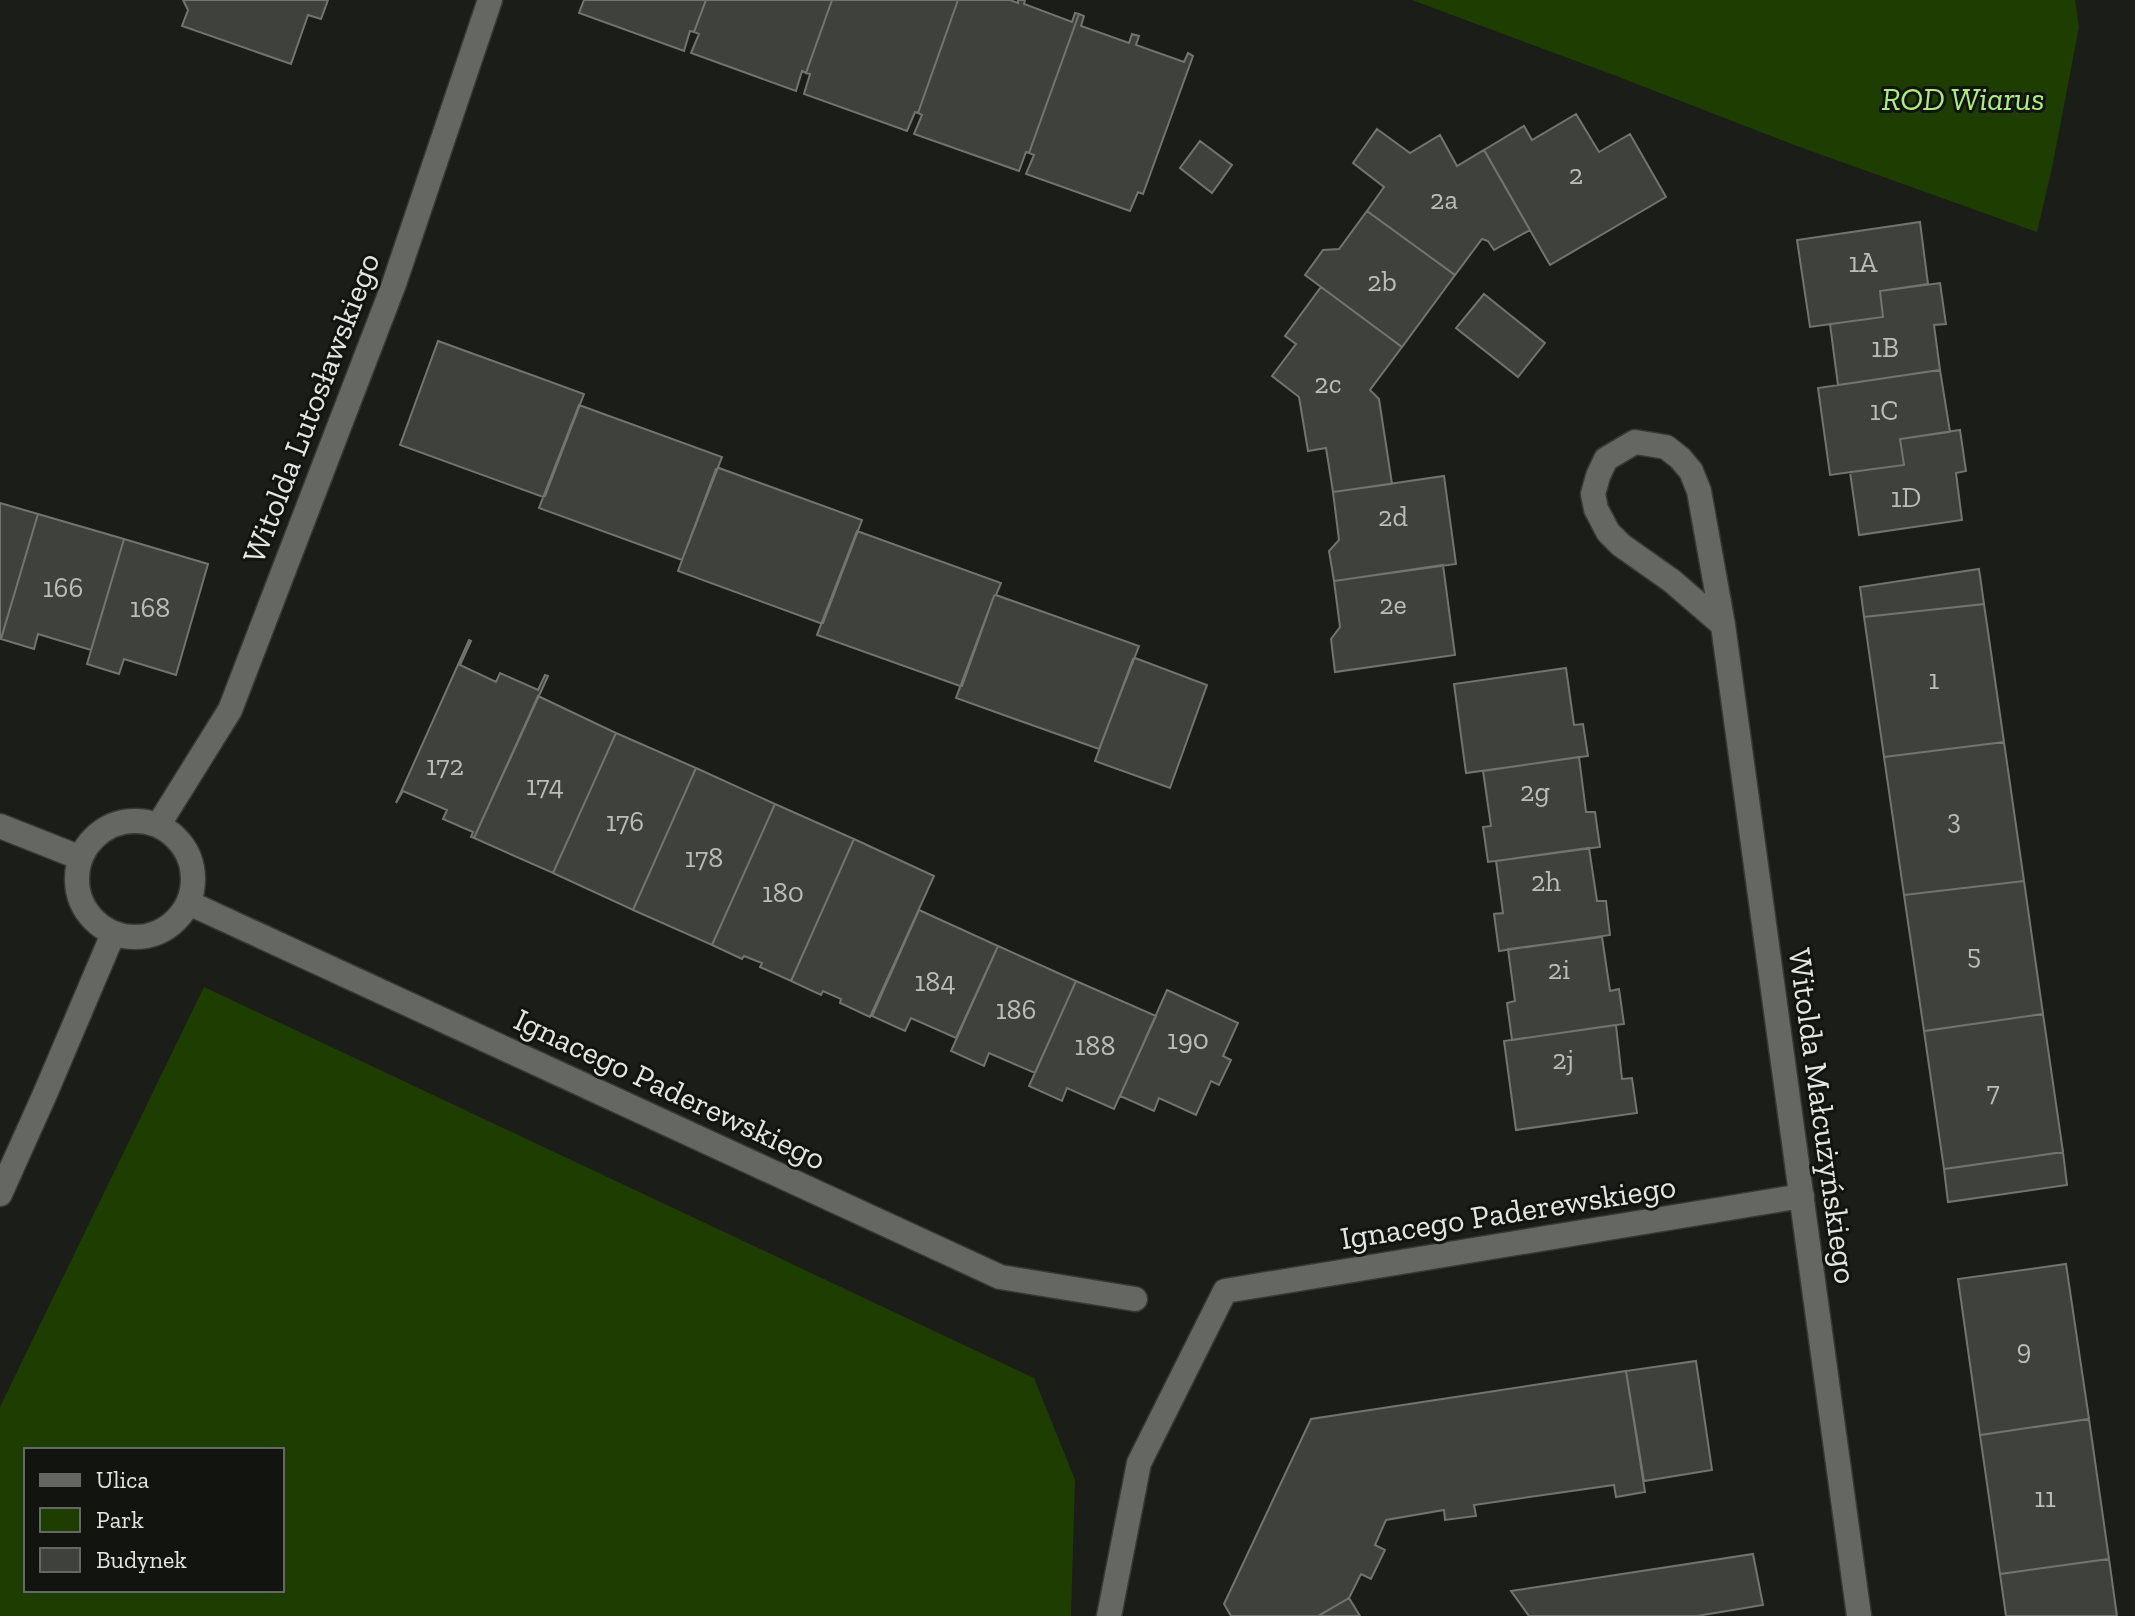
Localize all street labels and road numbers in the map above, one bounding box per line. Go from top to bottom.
street label: Witolda Lutosławskiego [234,248,388,568]
street label: Witolda Małcużyńskiego [1781,946,1865,1286]
street label: Ignacego Paderewskiego [508,1000,832,1178]
street label: Ignacego Paderewskiego [1338,1167,1678,1257]

